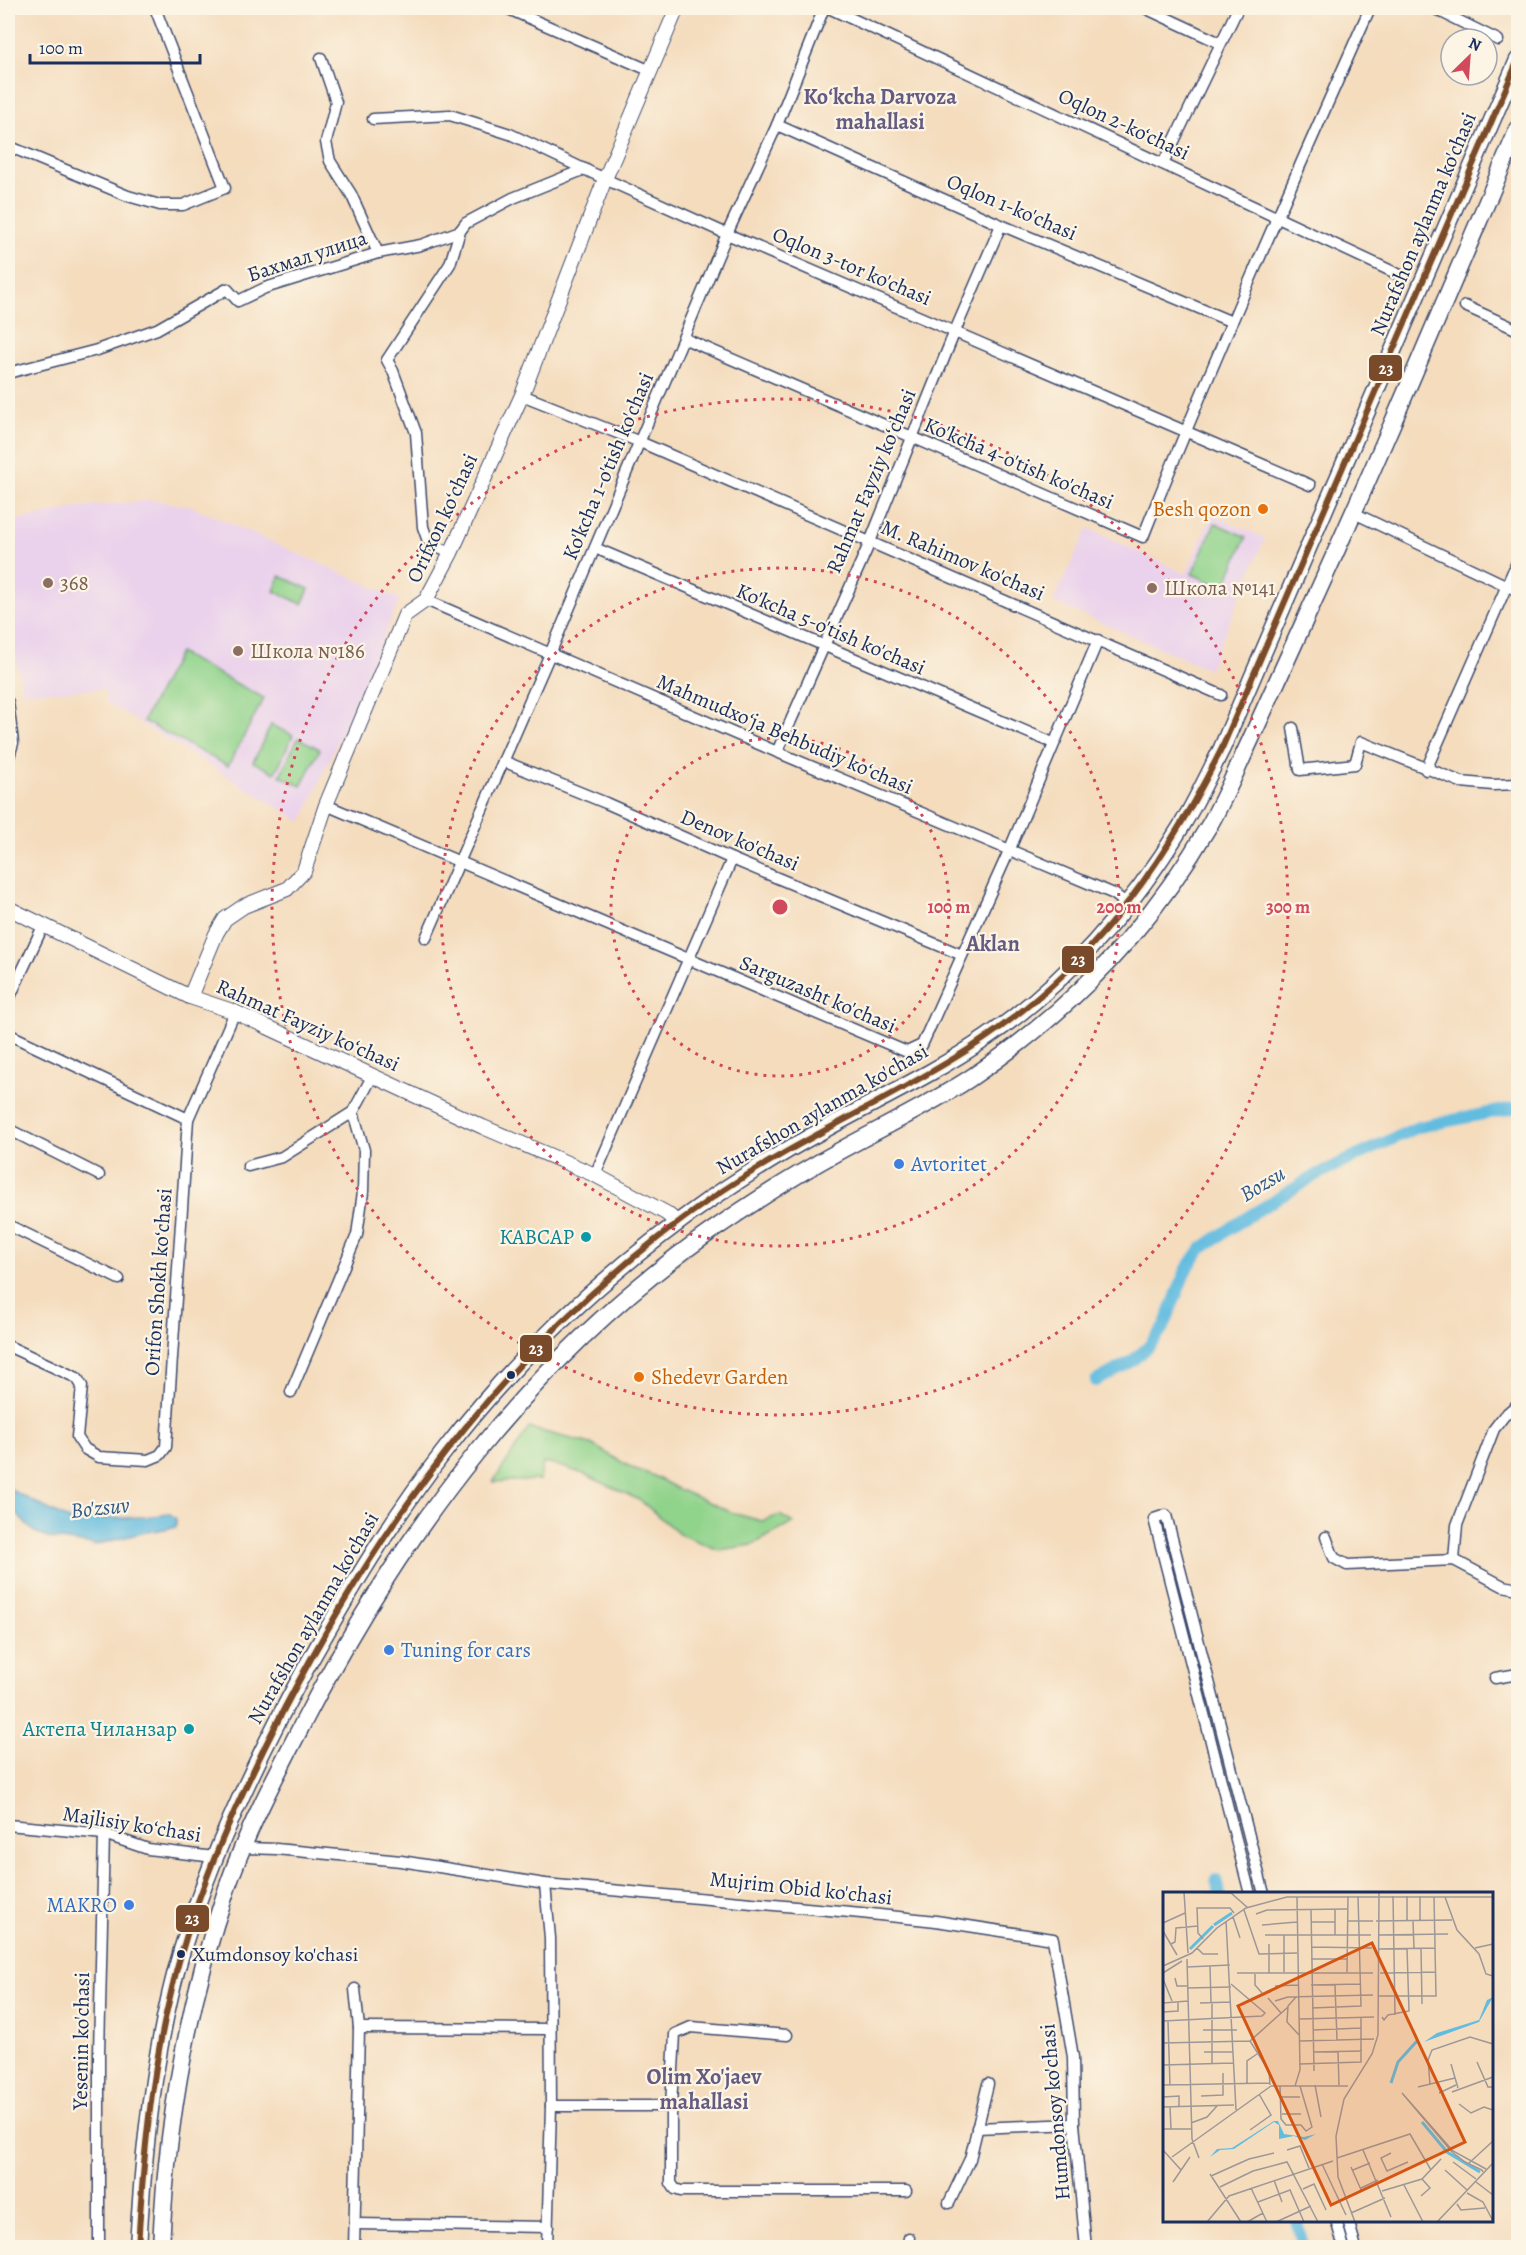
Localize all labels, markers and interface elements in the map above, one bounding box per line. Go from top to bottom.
scale bar [30,27,200,65]
north arrow [1439,27,1499,87]
text: N [1465,32,1485,57]
text: 100 m [39,36,83,60]
street label: Oqlon 2-ko‘chasi [1054,81,1194,167]
district label: Koʻkcha Darvoza mahallasi [803,82,957,137]
street label: Nurafshon aylanma ko'chasi [1363,108,1483,340]
street label: Oqlon 1-ko'chasi [943,167,1081,247]
street label: Oqlon 3-tor ko'chasi [768,220,936,312]
street label: Бахмал улица [243,223,371,289]
line badge: 23 [1368,354,1403,382]
text: 23 [1379,358,1393,380]
street label: Ko'kcha 1-o'tish ko'chasi [556,368,660,564]
street label: Rahmat Fayziy koʻchasi [819,384,923,578]
street label: Ko'kcha 4-o'tish ko'chasi [920,410,1118,516]
street label: Orifxon koʻchasi [400,449,484,587]
place label: Besh qozon [1153,495,1251,523]
marker: Besh qozon [1256,502,1270,516]
street label: M. Rahimov ko'chasi [877,513,1049,607]
place label: 368 [60,569,89,597]
place label: Школа №141 [1164,574,1275,602]
marker: 368 [41,576,55,590]
street label: Ko'kcha 5-o'tish ko'chasi [732,576,930,682]
marker: Школа №141 [1145,581,1159,595]
place label: Школа №186 [250,637,365,665]
marker: Школа №186 [231,644,245,658]
street label: Mahmudxoʻja Behbudiy koʻchasi [653,667,917,801]
street label: Denov ko'chasi [676,802,804,878]
text: 100 m [928,895,970,919]
text: 200 m [1096,895,1142,919]
text: 300 m [1266,895,1310,919]
centre of rings [770,897,790,917]
district label: Aklan [965,929,1020,959]
line badge: 23 [1061,945,1095,974]
street label: Sarguzasht ko'chasi [735,948,901,1040]
text: 23 [1071,949,1085,971]
street label: Rahmat Fayziy koʻchasi [212,972,404,1078]
street label: Nurafshon aylanma ko'chasi [711,1037,933,1181]
place label: Avtoritet [910,1150,987,1178]
marker: Avtoritet [892,1157,906,1171]
water label: Bozsu [1234,1158,1291,1209]
street label: Orifon Shokh koʻchasi [137,1187,179,1377]
place label: КАВСАР [499,1223,574,1251]
marker: КАВСАР [579,1230,593,1244]
line badge: 23 [519,1334,553,1363]
text: 23 [529,1338,543,1360]
place label: Shedevr Garden [651,1363,788,1391]
unlabelled marker [505,1369,517,1381]
marker: Shedevr Garden [632,1370,646,1384]
water label: Bo'zsuv [69,1490,131,1526]
street label: Nurafshon aylanma ko'chasi [241,1507,385,1729]
place label: Tuning for cars [401,1636,531,1664]
marker: Tuning for cars [382,1643,396,1657]
place label: Актепа Чиланзар [22,1715,177,1743]
marker: Актепа Чиланзар [182,1722,196,1736]
street label: Majlisiy koʻchasi [61,1799,203,1849]
street label: Mujrim Obid ko'chasi [708,1864,894,1912]
place label: MAKRO [47,1891,117,1919]
inset map [1163,1892,1493,2222]
marker: MAKRO [122,1898,136,1912]
line badge: 23 [175,1904,210,1933]
text: 23 [185,1908,199,1930]
place label: Xumdonsoy ko'chasi [192,1941,358,1968]
marker: Xumdonsoy ko'chasi [175,1948,187,1960]
street label: Yesenin ko'chasi [66,1972,96,2111]
street label: Humdonsoy ko'chasi [1033,2022,1077,2201]
district label: Olim Xo'jaev mahallasi [647,2062,762,2117]

